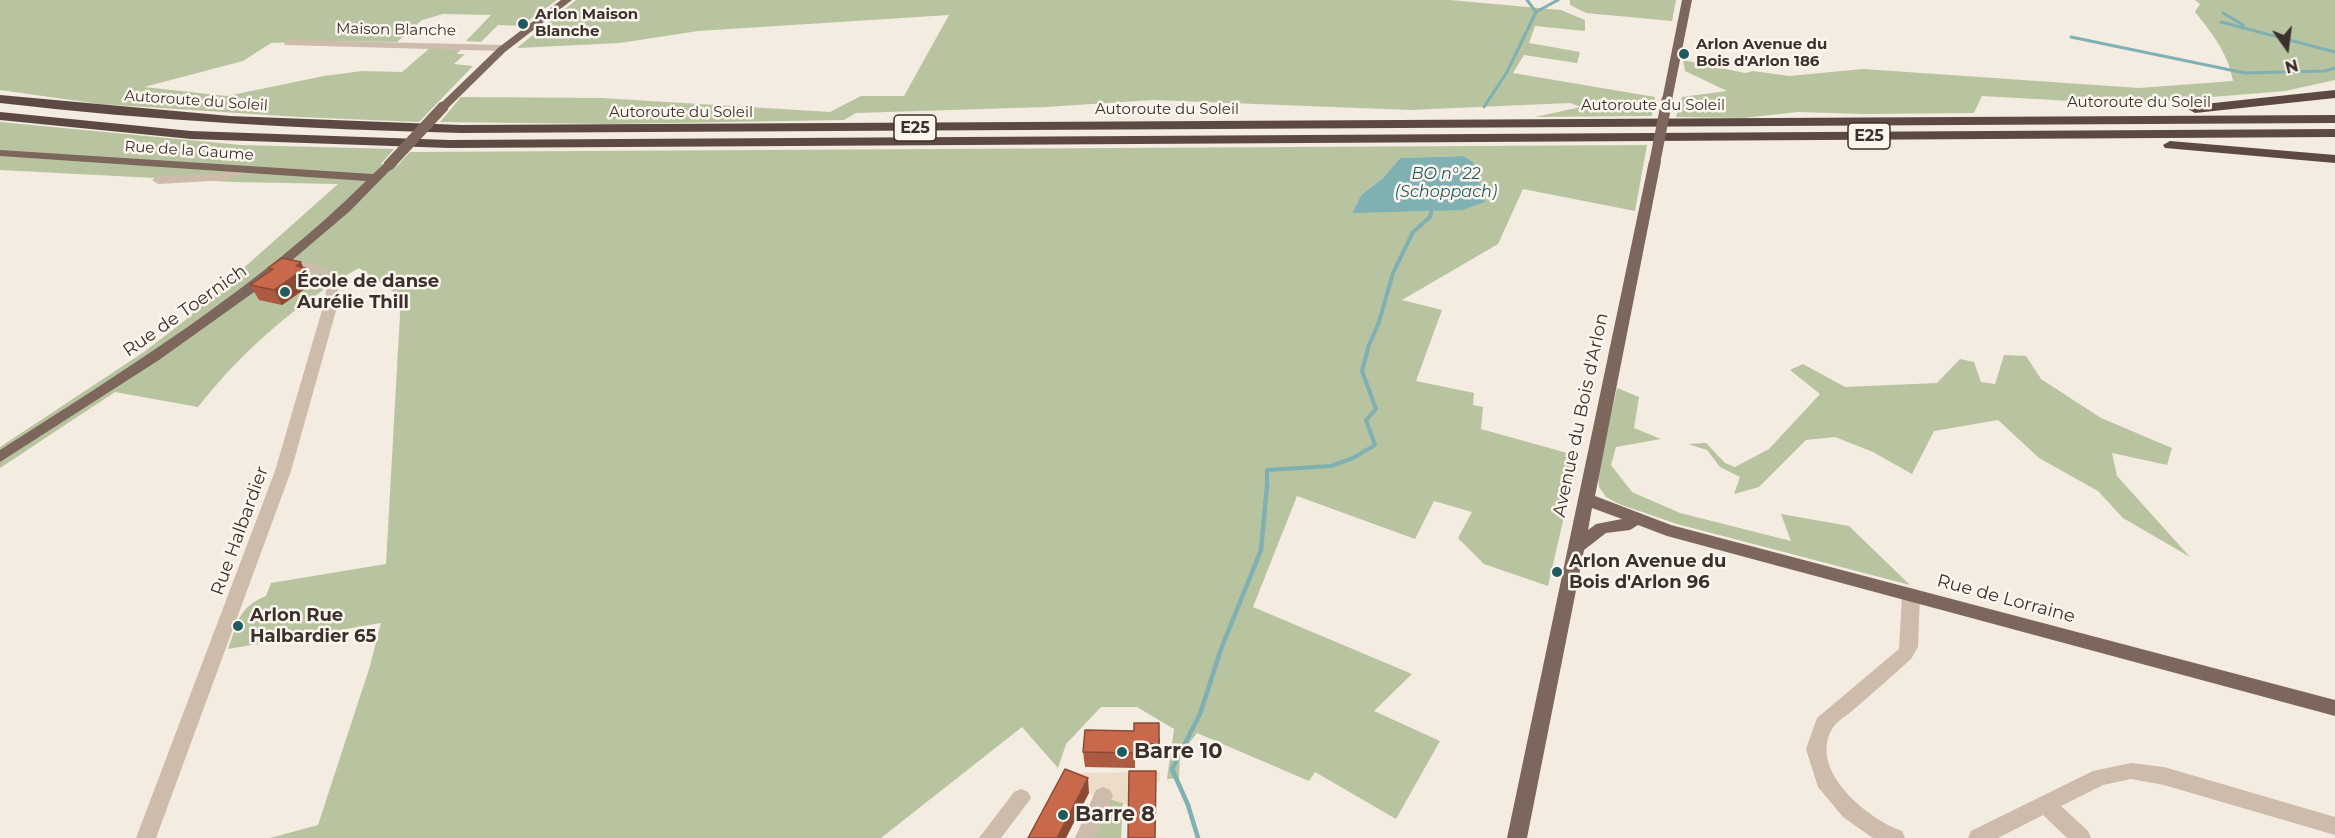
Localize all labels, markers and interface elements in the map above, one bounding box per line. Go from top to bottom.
place label: Arlon Maison Blanche [535,6,638,41]
marker: Arlon Maison Blanche [516,17,530,31]
north arrow [2257,18,2317,78]
street label: Maison Blanche [336,20,456,40]
place label: Arlon Avenue du Bois d'Arlon 186 [1696,36,1827,71]
marker: Arlon Avenue du Bois d'Arlon 186 [1677,47,1691,61]
text: N [2283,55,2300,77]
street label: Autoroute du Soleil [124,87,268,115]
street label: Autoroute du Soleil [2067,94,2211,112]
street label: Autoroute du Soleil [1581,97,1725,115]
street label: Autoroute du Soleil [1095,101,1239,119]
street label: Autoroute du Soleil [609,104,753,122]
road number: E25 [894,115,936,141]
road number: E25 [1848,123,1890,149]
street label: Rue de la Gaume [124,138,254,164]
water label: BO n° 22 (Schoppach) [1395,164,1497,202]
street label: Rue de Toernich [119,260,251,362]
place label: École de danse Aurélie Thill [297,271,439,314]
marker: École de danse Aurélie Thill [278,285,292,299]
street label: Avenue du Bois d'Arlon [1549,311,1613,519]
street label: Rue Halbardier [207,464,273,598]
place label: Arlon Avenue du Bois d'Arlon 96 [1569,551,1726,594]
marker: Arlon Avenue du Bois d'Arlon 96 [1550,565,1564,579]
street label: Rue de Lorraine [1934,570,2078,628]
place label: Arlon Rue Halbardier 65 [250,605,376,648]
marker: Arlon Rue Halbardier 65 [231,619,245,633]
place label: Barre 10 [1134,739,1223,765]
marker: Barre 10 [1115,745,1129,759]
place label: Barre 8 [1075,802,1155,828]
marker: Barre 8 [1056,808,1070,822]

